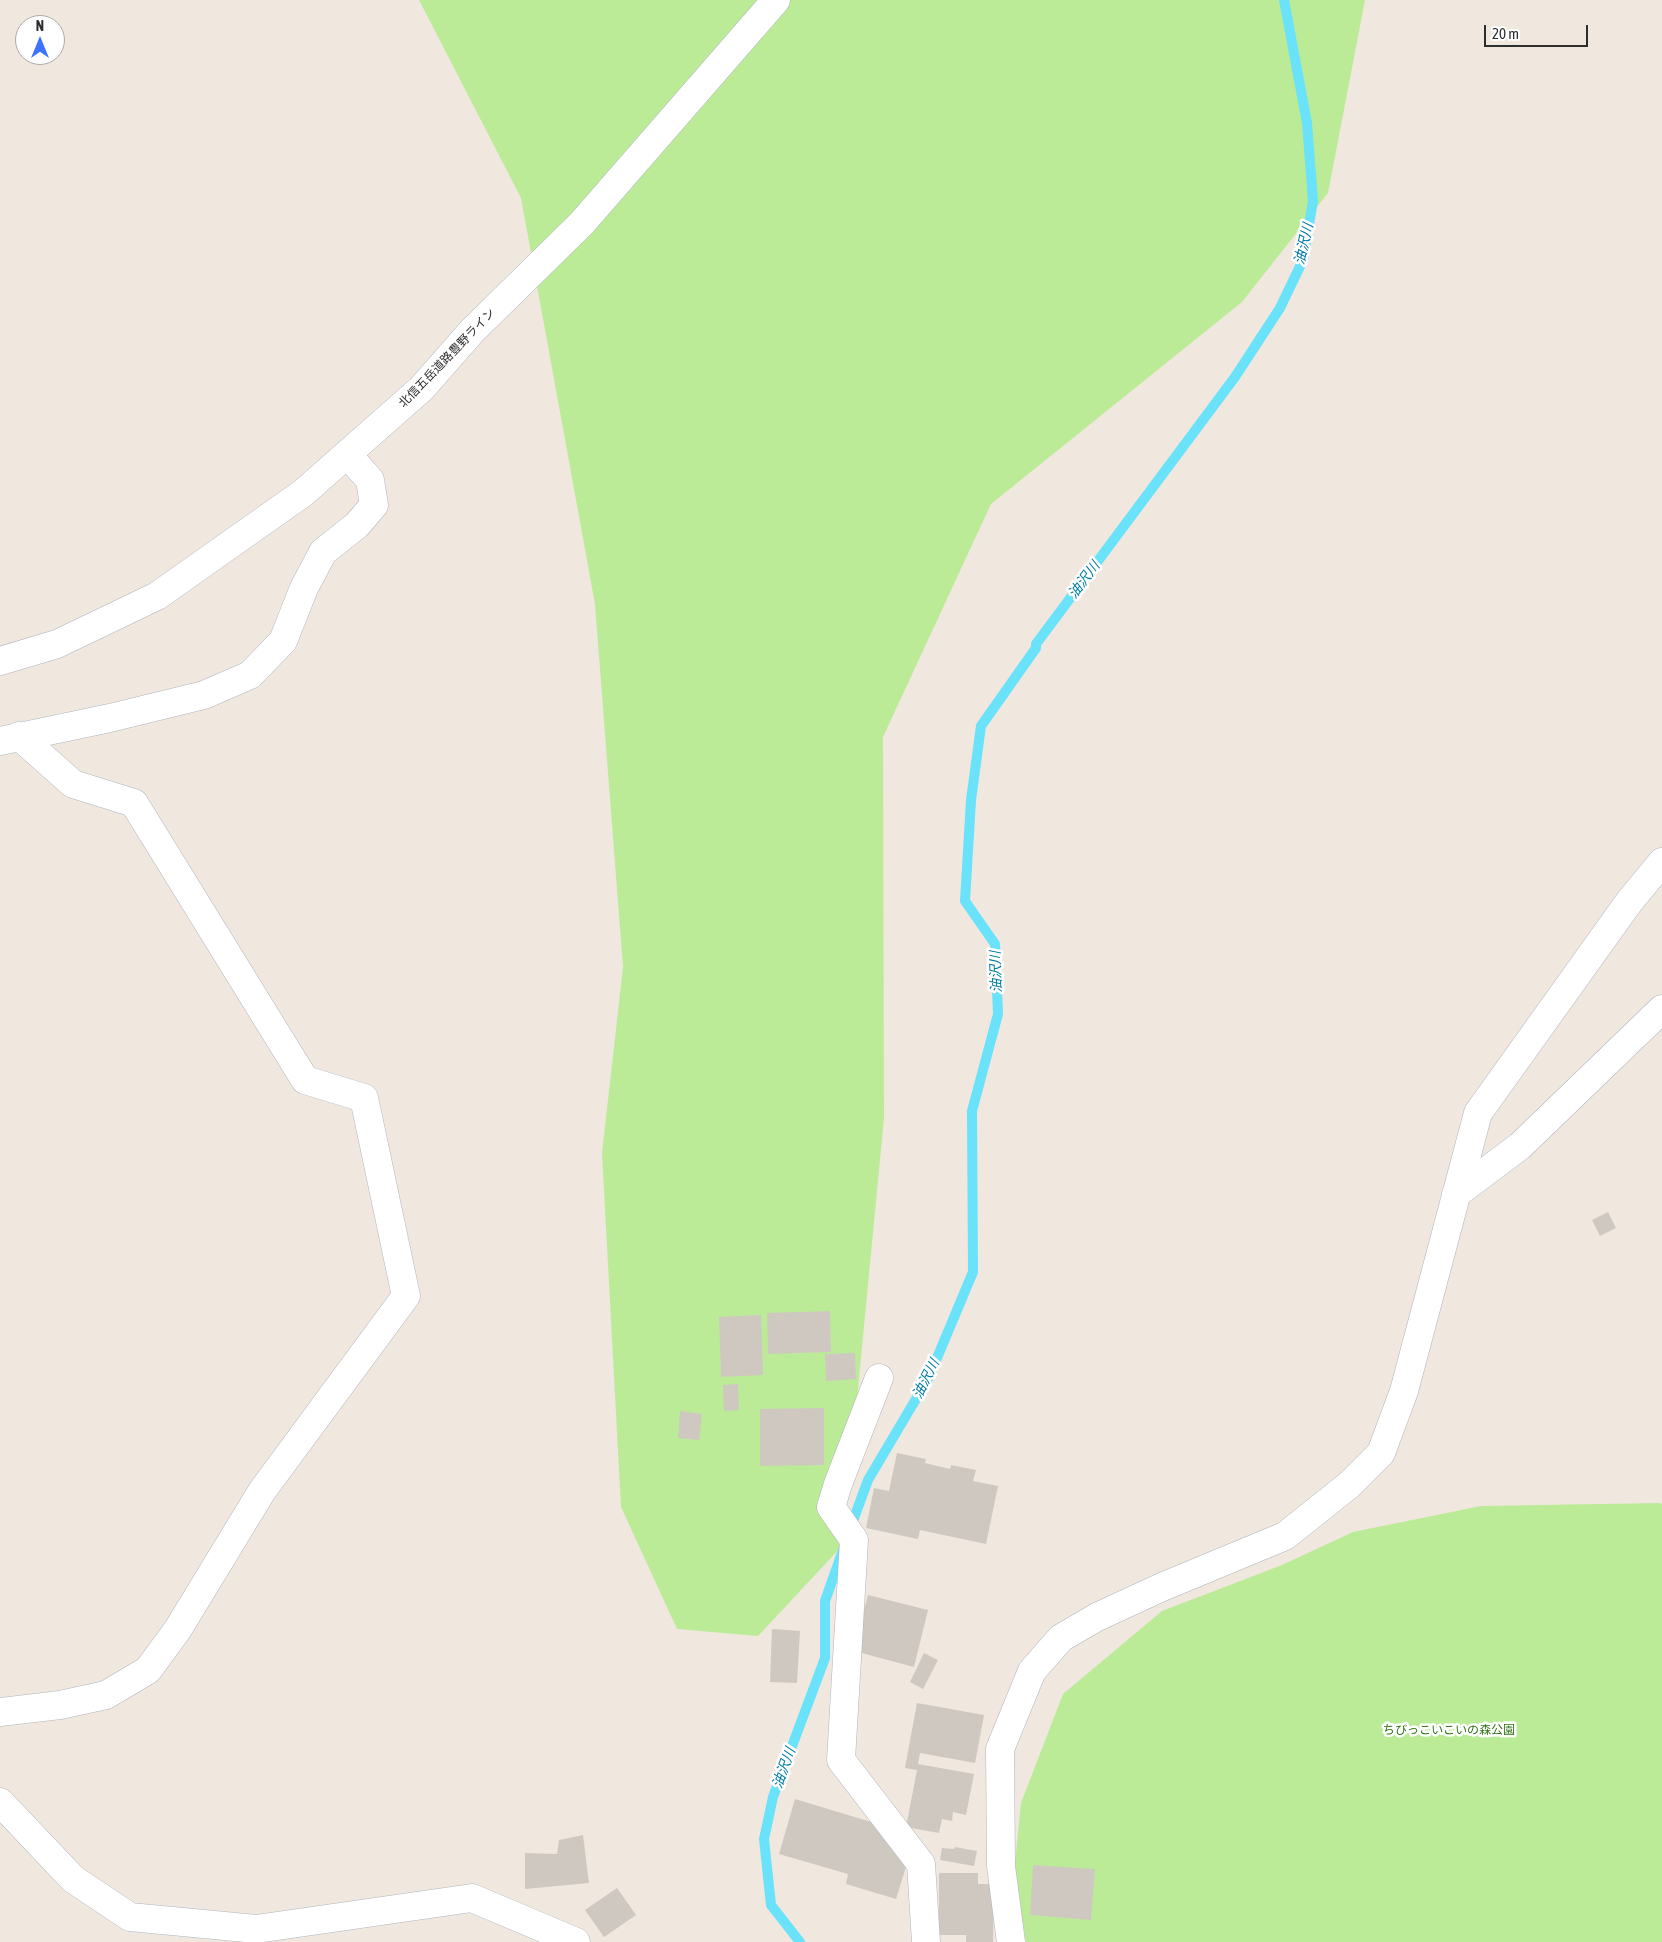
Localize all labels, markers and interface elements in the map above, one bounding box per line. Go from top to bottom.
north arrow [15,15,65,65]
scale bar [1487,15,1591,47]
text: N [36,18,44,34]
text: 20 m [1492,25,1519,42]
water label: 油沢川 [1291,222,1317,266]
street label: 北信五岳道路豊野ライン [396,306,498,410]
water label: 油沢川 [1065,558,1103,602]
water label: 油沢川 [987,951,1005,993]
water label: 油沢川 [909,1356,943,1402]
park label: ちびっこいこいの森公園 [1383,1723,1515,1737]
water label: 油沢川 [769,1745,799,1791]

